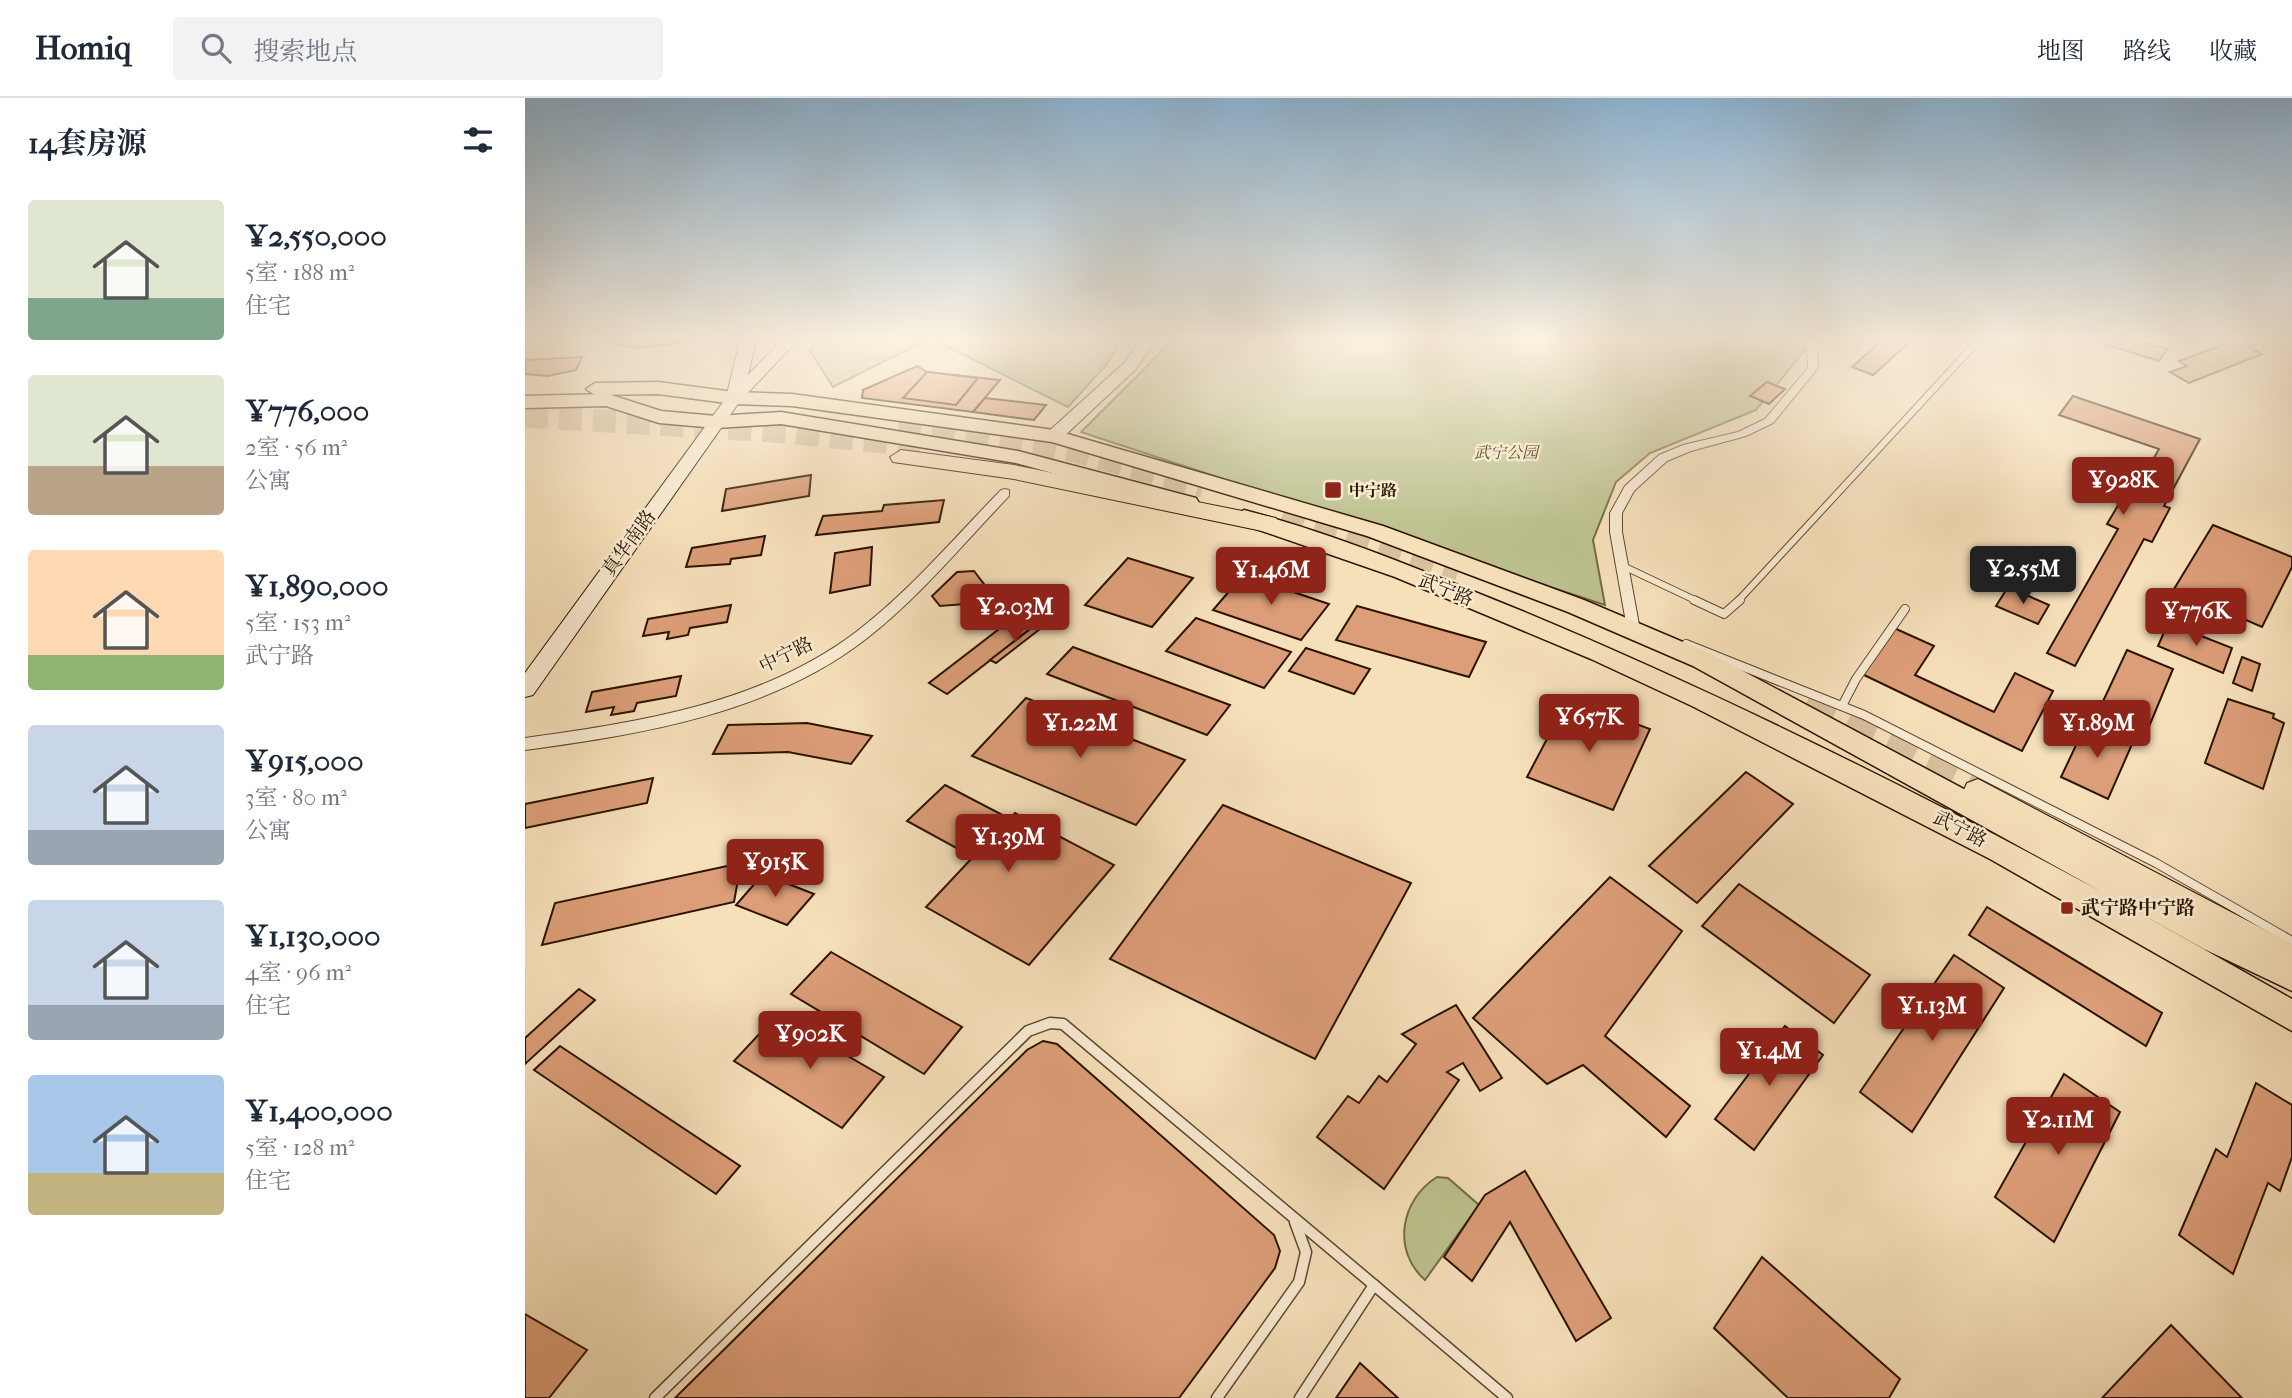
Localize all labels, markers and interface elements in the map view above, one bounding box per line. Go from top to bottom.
search box [173,17,663,80]
text: Homiq [35,29,131,68]
icon: search [197,29,235,67]
text: 搜索地点 [253,36,357,67]
text: 地图 [2037,37,2085,65]
text: 路线 [2123,37,2171,65]
text: 收藏 [2209,37,2257,65]
icon: filters [459,121,497,159]
text: 14套房源 [28,126,146,161]
text: ¥2,550,000 [245,219,387,254]
icon: home [84,228,168,312]
text: 5室 · 188 m² [245,259,354,286]
text: 住宅 [245,292,291,319]
text: ¥776,000 [245,394,369,429]
icon: home [84,403,168,487]
text: 2室 · 56 m² [245,434,347,461]
park label: 武宁公园 [1474,443,1541,462]
pin: ¥928K [2074,458,2172,517]
text: ¥928K [2088,466,2158,493]
text: 公寓 [245,467,291,494]
marker: 中宁路 [1323,480,1343,500]
place label: 中宁路 [1349,481,1397,500]
street label: 真华南路 [598,506,660,580]
pin: ¥2.55M [1966,546,2080,606]
pin: ¥1.46M [1214,547,1328,607]
text: ¥2.55M [1986,555,2060,582]
text: ¥1.46M [1232,556,1310,583]
text: ¥1,890,000 [245,569,388,604]
street label: 武宁路 [1415,569,1477,611]
icon: home [84,578,168,662]
pin: ¥2.03M [958,584,1072,644]
pin: ¥776K [2147,588,2245,648]
text: ¥2.03M [976,593,1054,620]
text: ¥776K [2161,597,2231,624]
text: 5室 · 153 m² [245,609,350,636]
street label: 中宁路 [756,633,816,677]
text: 武宁路 [245,642,314,669]
pin: ¥657K [1540,694,1638,754]
pin: ¥1.22M [1023,700,1137,760]
pin: ¥1.89M [2040,700,2154,760]
text: ¥657K [1555,703,1623,730]
text: ¥1.22M [1042,709,1118,736]
text: ¥1.89M [2059,709,2135,736]
text: ¥915,000 [245,744,363,779]
icon: home [84,753,168,837]
text: 3室 · 80 m² [245,784,347,811]
street label: 武宁路 [1930,806,1990,852]
pin: ¥1.39M [951,814,1065,874]
text: 公寓 [245,817,291,844]
text: ¥1.39M [971,823,1045,850]
pin: ¥915K [726,840,824,899]
text: ¥915K [743,848,807,875]
place label: 武宁路中宁路 [2081,897,2195,919]
marker: 武宁路中宁路 [2059,900,2075,916]
text: ¥1,130,000 [245,919,381,954]
icon: home [84,928,168,1012]
text: 4室 · 96 m² [245,959,351,986]
pin: ¥1.13M [1875,984,1989,1043]
text: 住宅 [245,992,291,1019]
text: ¥1.13M [1897,992,1967,1019]
pin: ¥902K [761,1012,859,1071]
text: ¥902K [774,1020,846,1047]
pin: ¥1.4M [1720,1028,1818,1088]
text: ¥1.4M [1736,1037,1802,1064]
text: ¥1,400,000 [245,1094,393,1129]
pin: ¥2.11M [2001,1098,2115,1157]
icon: home [84,1103,168,1187]
text: ¥2.11M [2022,1106,2094,1133]
text: 5室 · 128 m² [245,1134,355,1161]
text: 住宅 [245,1167,291,1194]

